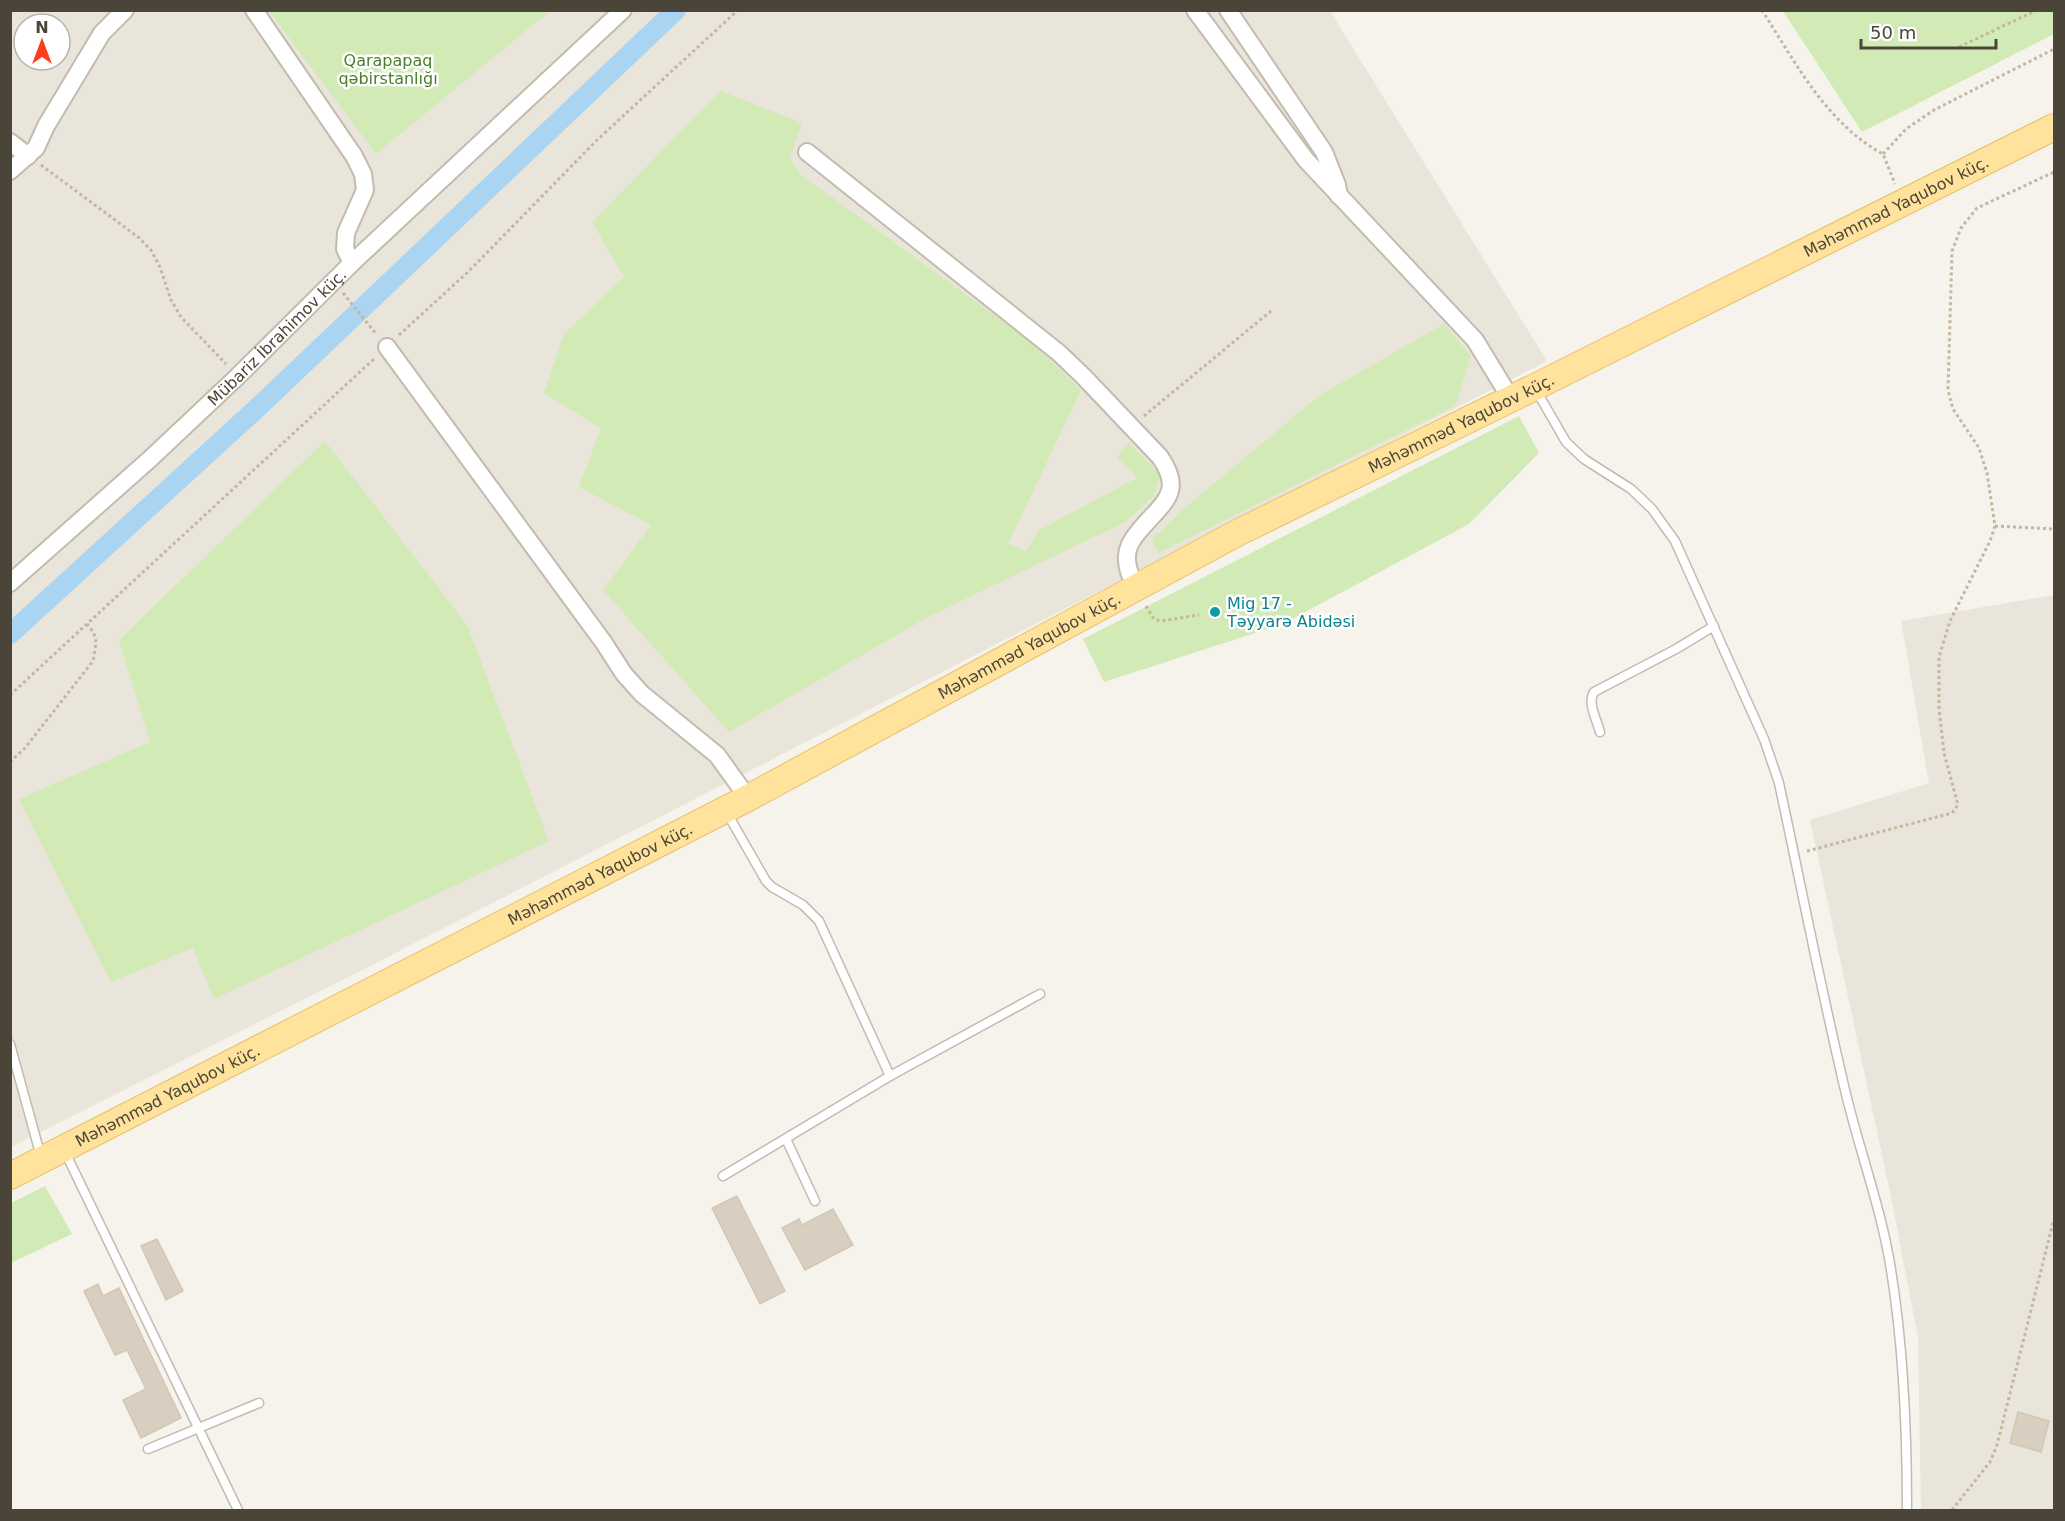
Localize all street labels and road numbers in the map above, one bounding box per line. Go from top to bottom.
street label: Məhəmməd Yaqubov küç. [1800,152,1992,261]
street label: Mübariz İbrahimov küç. [204,265,351,410]
street label: Məhəmməd Yaqubov küç. [1365,370,1558,477]
street label: Məhəmməd Yaqubov küç. [935,589,1124,703]
street label: Məhəmməd Yaqubov küç. [505,819,696,929]
street label: Məhəmməd Yaqubov küç. [72,1041,263,1151]

